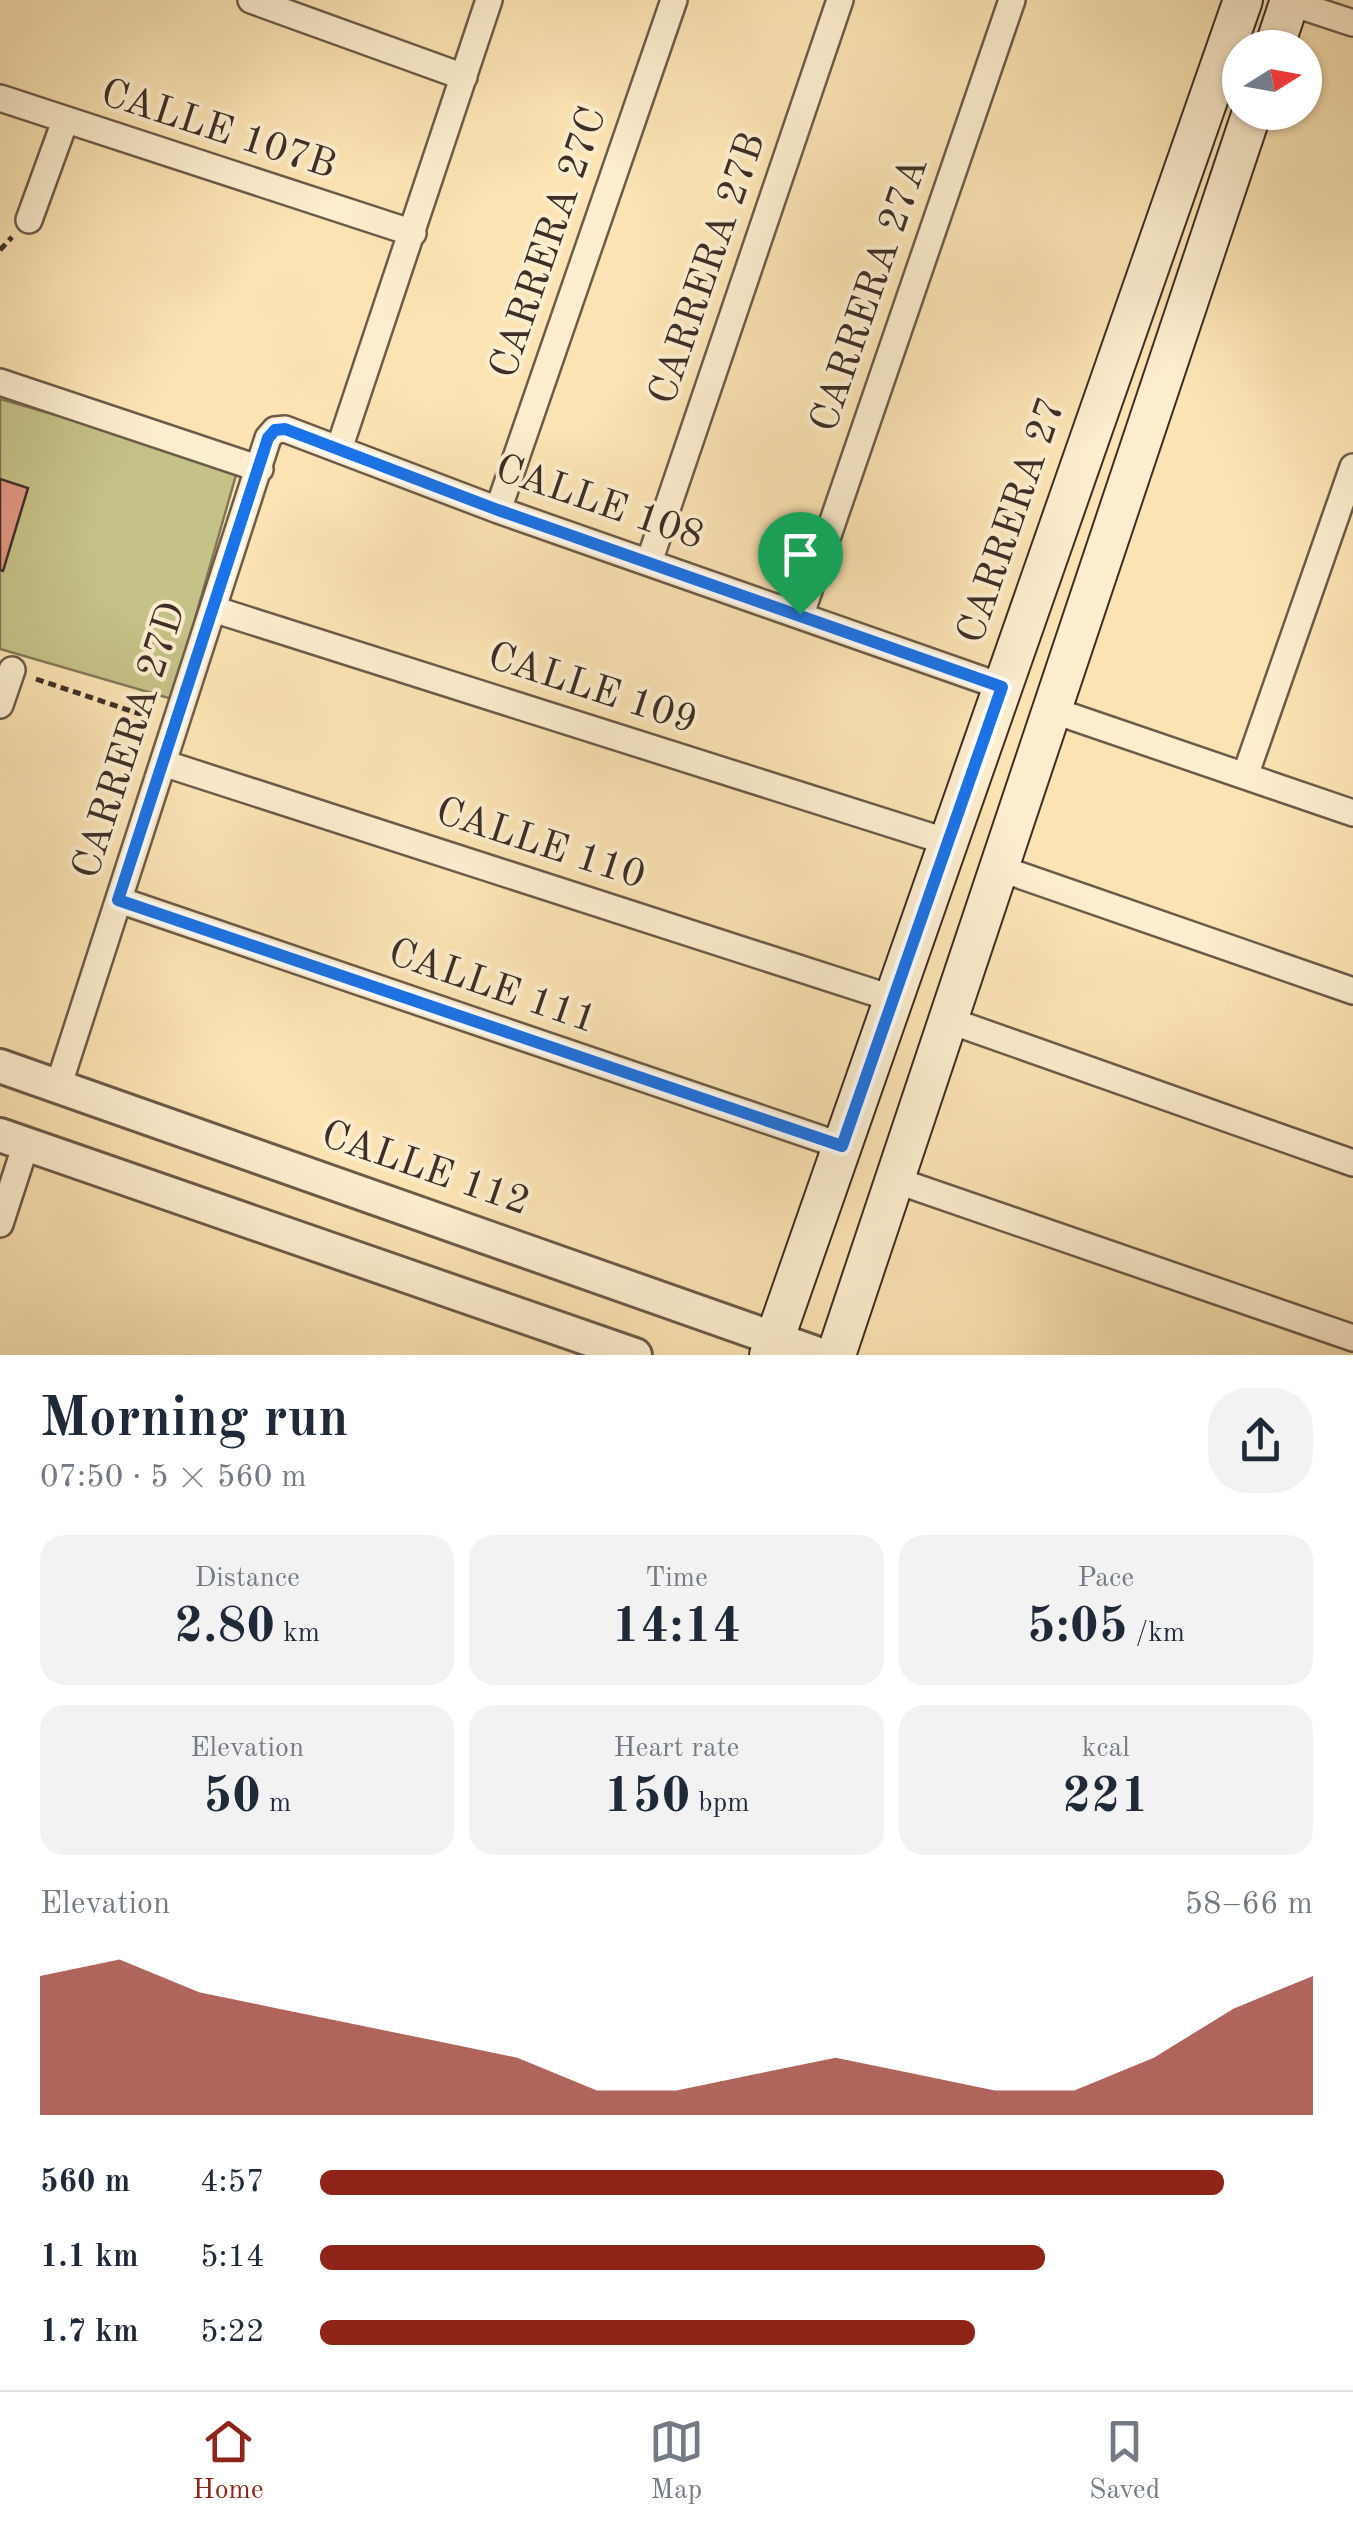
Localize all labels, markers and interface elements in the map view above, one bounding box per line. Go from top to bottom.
north arrow [1222,30,1322,130]
map controls [1222,30,1322,130]
street label: CALLE 107B [95,74,341,188]
street label: CARRERA 27C [485,102,615,384]
street label: CARRERA 27B [644,128,774,410]
street label: CARRERA 27A [805,153,937,437]
street label: CARRERA 27 [952,393,1074,649]
street label: CALLE 108 [490,450,708,558]
pin [758,512,843,615]
icon: arrive [773,527,828,582]
street label: CARRERA 27D [67,598,195,884]
street label: CALLE 109 [482,637,702,743]
street label: CALLE 110 [430,792,650,898]
street label: CALLE 111 [383,934,601,1042]
street label: CALLE 112 [316,1116,534,1224]
button: share [1208,1388,1313,1493]
text: Morning run [40,1393,349,1448]
text: 07:50 · 5 × 560 m [40,1462,307,1494]
text: Distance [194,1565,300,1593]
text: Time [645,1565,708,1593]
text: Pace [1077,1565,1134,1593]
text: 2.80 [174,1603,275,1653]
text: 14:14 [611,1603,741,1653]
text: 5:05 [1027,1603,1128,1653]
text: km [275,1620,320,1648]
text: /km [1128,1620,1185,1648]
text: Elevation [190,1735,304,1763]
text: Heart rate [614,1735,739,1763]
text: kcal [1082,1735,1130,1763]
text: 50 [203,1773,261,1823]
text: 150 [604,1773,691,1823]
text: 221 [1062,1773,1149,1823]
text: m [261,1790,291,1818]
text: bpm [691,1790,749,1818]
text: Elevation [40,1889,170,1921]
text: 58–66 m [1185,1889,1313,1921]
text: 560 m [40,2167,130,2199]
text: 4:57 [200,2167,265,2199]
text: 1.1 km [40,2242,139,2274]
text: 5:14 [200,2242,265,2274]
text: 1.7 km [40,2317,139,2349]
text: 5:22 [200,2317,265,2349]
tab: Home [193,2414,264,2509]
tab: Map [649,2414,704,2509]
tab: Saved [1089,2414,1160,2509]

